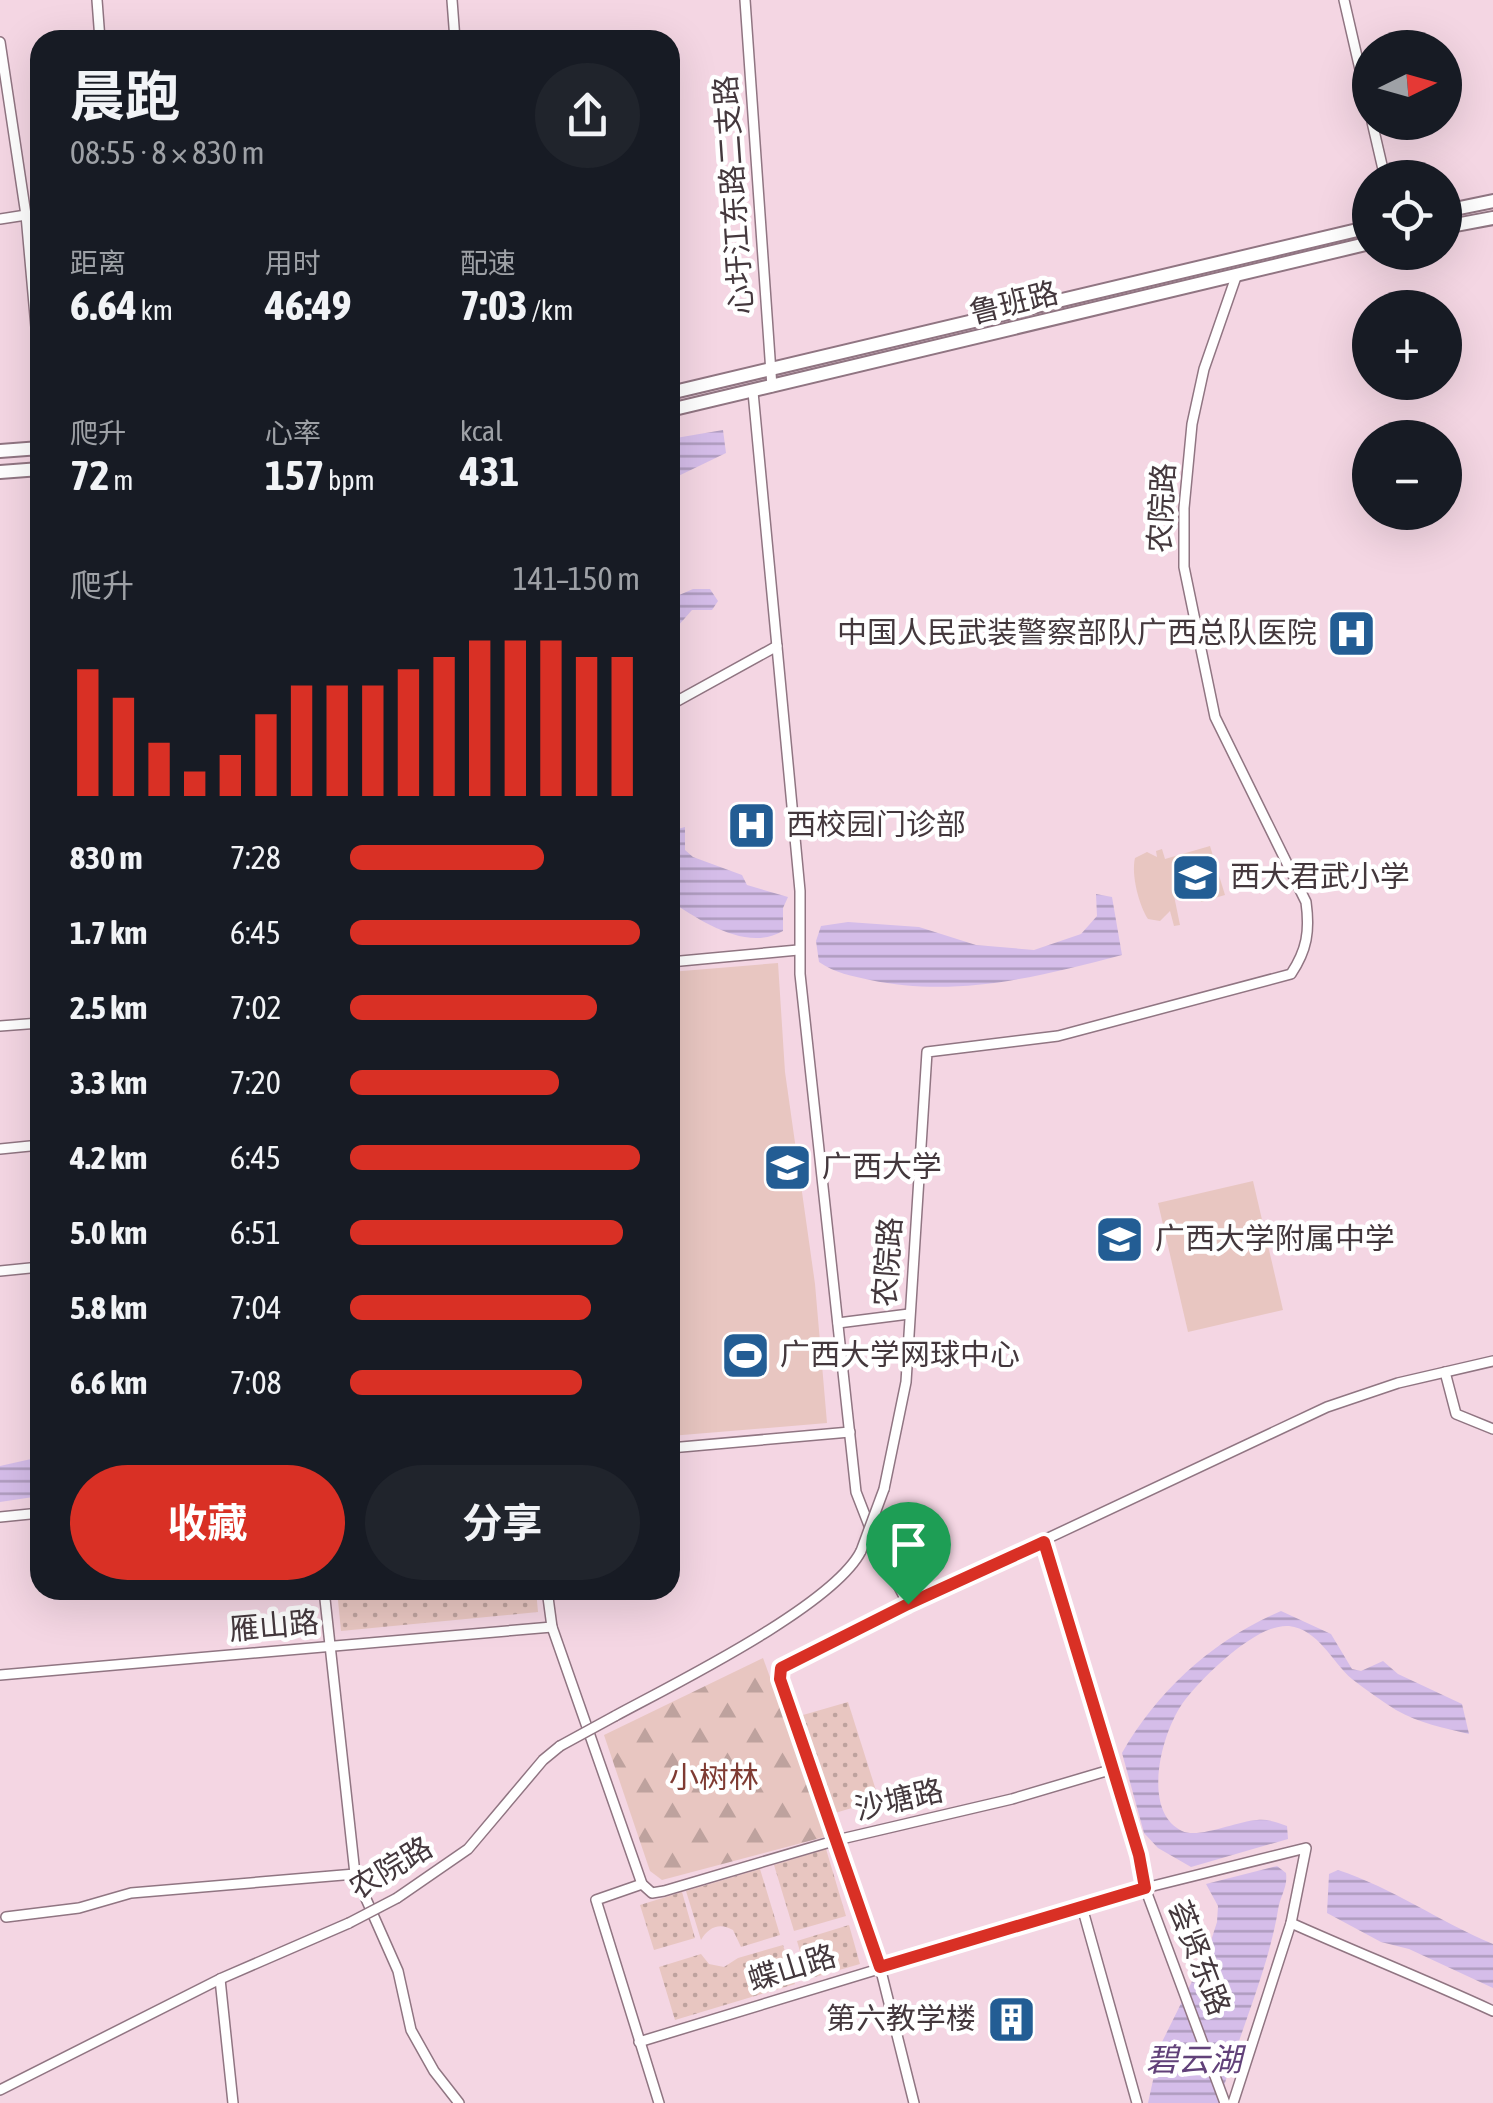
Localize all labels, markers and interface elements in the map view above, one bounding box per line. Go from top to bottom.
north arrow [1352,30,1462,140]
map controls [1352,30,1462,530]
button: share [535,63,640,168]
text: 晨跑 [70,65,180,128]
street label: 心圩江东路二支路 [708,74,758,316]
text: 08:55 · 8 × 830 m [70,134,264,171]
button: locate [1352,160,1462,270]
text: 距离 [70,247,126,279]
text: 用时 [265,247,321,279]
text: 配速 [460,247,516,279]
street label: 鲁班路 [966,275,1062,329]
text: 6.64 [70,281,137,329]
text: 46:49 [265,281,351,329]
text: 7:03 [460,281,528,329]
button: + [1352,290,1462,400]
text: km [137,294,173,326]
text: /km [528,294,573,326]
text: kcal [460,415,503,447]
text: 爬升 [70,417,126,449]
text: 心率 [265,417,321,449]
button: − [1352,420,1462,530]
text: 431 [460,447,519,495]
text: 72 [70,451,109,499]
text: 157 [265,451,324,499]
street label: 农院路 [1142,462,1180,554]
text: m [109,464,133,496]
text: bpm [324,464,375,496]
text: 141–150 m [513,560,640,597]
text: 爬升 [70,567,134,604]
hospital icon: 中国人民武装警察部队广西总队医院 [1326,607,1378,659]
place label: 中国人民武装警察部队广西总队医院 [837,615,1317,649]
hospital icon: 西校园门诊部 [725,799,777,851]
place label: 西校园门诊部 [786,807,966,841]
text: 830 m [70,839,143,876]
text: 7:28 [230,839,281,876]
school or university icon: 西大君武小学 [1169,851,1221,903]
place label: 西大君武小学 [1230,859,1410,893]
text: 1.7 km [70,914,147,951]
text: 6:45 [230,914,281,951]
text: 2.5 km [70,989,147,1026]
text: 7:02 [230,989,281,1026]
text: 3.3 km [70,1064,147,1101]
text: 7:20 [230,1064,281,1101]
text: 4.2 km [70,1139,147,1176]
text: 6:45 [230,1139,281,1176]
school or university icon: 广西大学 [761,1141,813,1193]
place label: 广西大学 [822,1149,942,1183]
school or university icon: 广西大学附属中学 [1094,1213,1146,1265]
text: 5.0 km [70,1214,147,1251]
text: 6:51 [230,1214,281,1251]
street label: 农院路 [867,1216,907,1308]
place label: 广西大学附属中学 [1155,1221,1395,1255]
text: 5.8 km [70,1289,147,1326]
text: 7:04 [230,1289,281,1326]
sports icon: 广西大学网球中心 [719,1329,771,1381]
place label: 广西大学网球中心 [780,1337,1020,1371]
text: 6.6 km [70,1364,147,1401]
text: 7:08 [230,1364,281,1401]
button: 收藏 [70,1465,345,1580]
button: 分享 [365,1465,640,1580]
pin [866,1502,951,1605]
icon: arrive [881,1517,936,1572]
street label: 雁山路 [228,1604,320,1646]
park label: 小树林 [669,1760,759,1794]
street label: 沙塘路 [851,1772,946,1826]
street label: 农院路 [343,1829,438,1905]
street label: 荟贤东路 [1163,1896,1237,2020]
street label: 蝶山路 [744,1938,840,1996]
building icon: 第六教学楼 [985,1993,1037,2045]
place label: 第六教学楼 [826,2001,976,2035]
water label: 碧云湖 [1146,2041,1247,2078]

